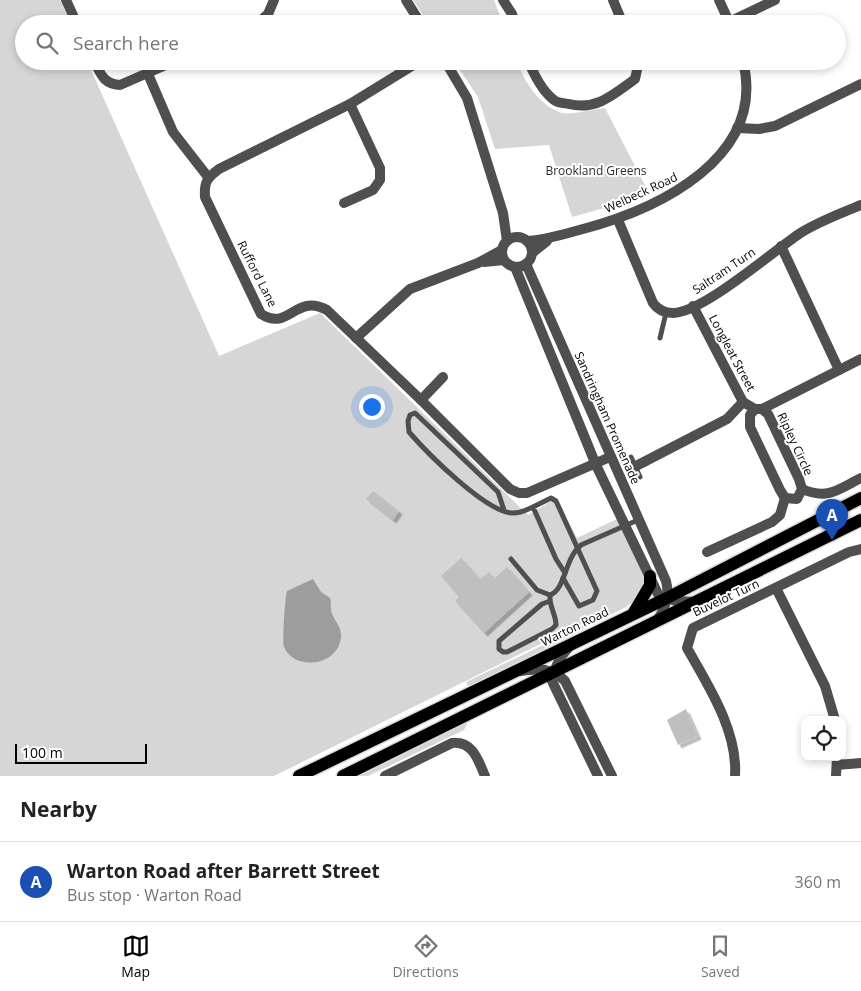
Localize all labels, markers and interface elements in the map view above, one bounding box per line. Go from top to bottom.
search box [15,15,846,70]
icon: search [33,29,61,57]
text: Search here [73,30,179,56]
park label: Brookland Greens [545,162,647,179]
street label: Welbeck Road [602,168,680,217]
street label: Rufford Lane [233,238,282,310]
street label: Saltram Turn [689,243,759,298]
street label: Longleat Street [705,311,760,394]
street label: Sandringham Promenade [571,349,644,487]
your location [359,394,385,420]
street label: Ripley Circle [773,410,818,478]
pin: A [816,499,848,540]
street label: Buvelot Turn [690,575,762,620]
street label: Warton Road [538,603,611,650]
map controls [801,716,846,761]
button: locate [801,716,846,761]
scale bar [15,741,148,764]
text: 100 m [22,743,63,762]
text: Nearby [20,795,97,823]
text: Warton Road after Barrett Street [67,858,380,884]
text: A [30,871,42,893]
text: 360 m [795,871,841,893]
text: Bus stop · Warton Road [67,884,242,906]
tab: Map [121,932,150,981]
tab: Directions [392,932,459,981]
tab: Saved [701,932,740,981]

